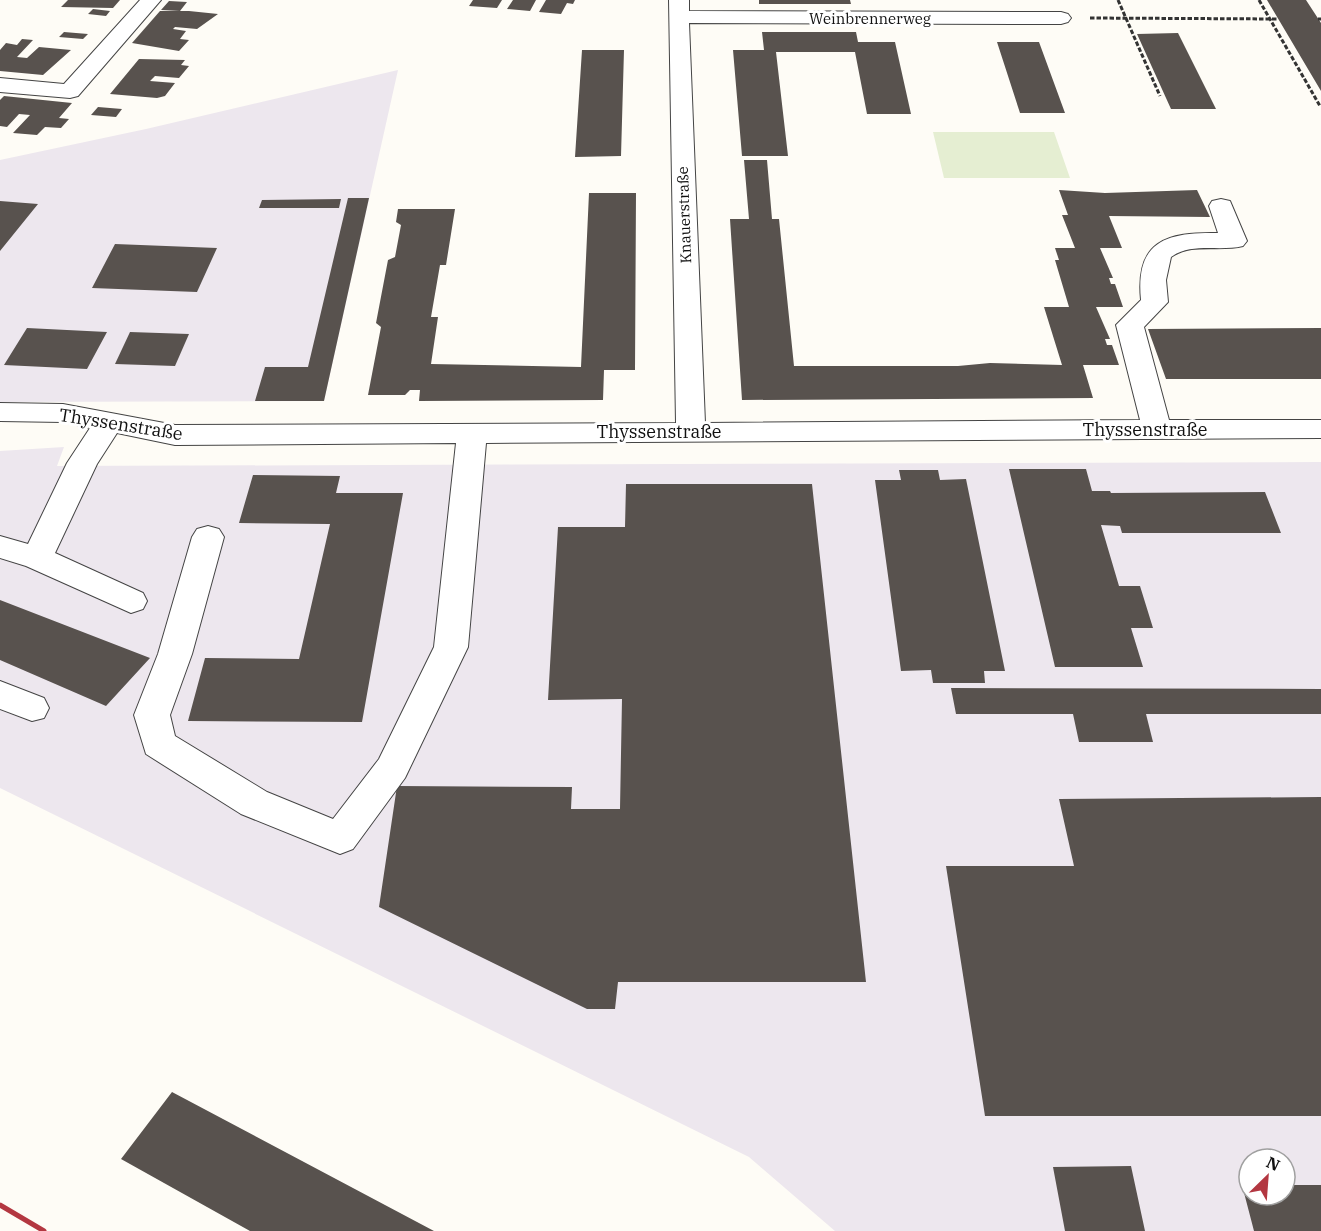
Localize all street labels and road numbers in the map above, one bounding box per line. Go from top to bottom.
street label: Weinbrennerweg [809,9,931,28]
street label: Knauerstraße [673,166,695,264]
street label: Thyssenstraße [58,403,184,445]
street label: Thyssenstraße [1083,418,1207,441]
street label: Thyssenstraße [597,420,721,443]

